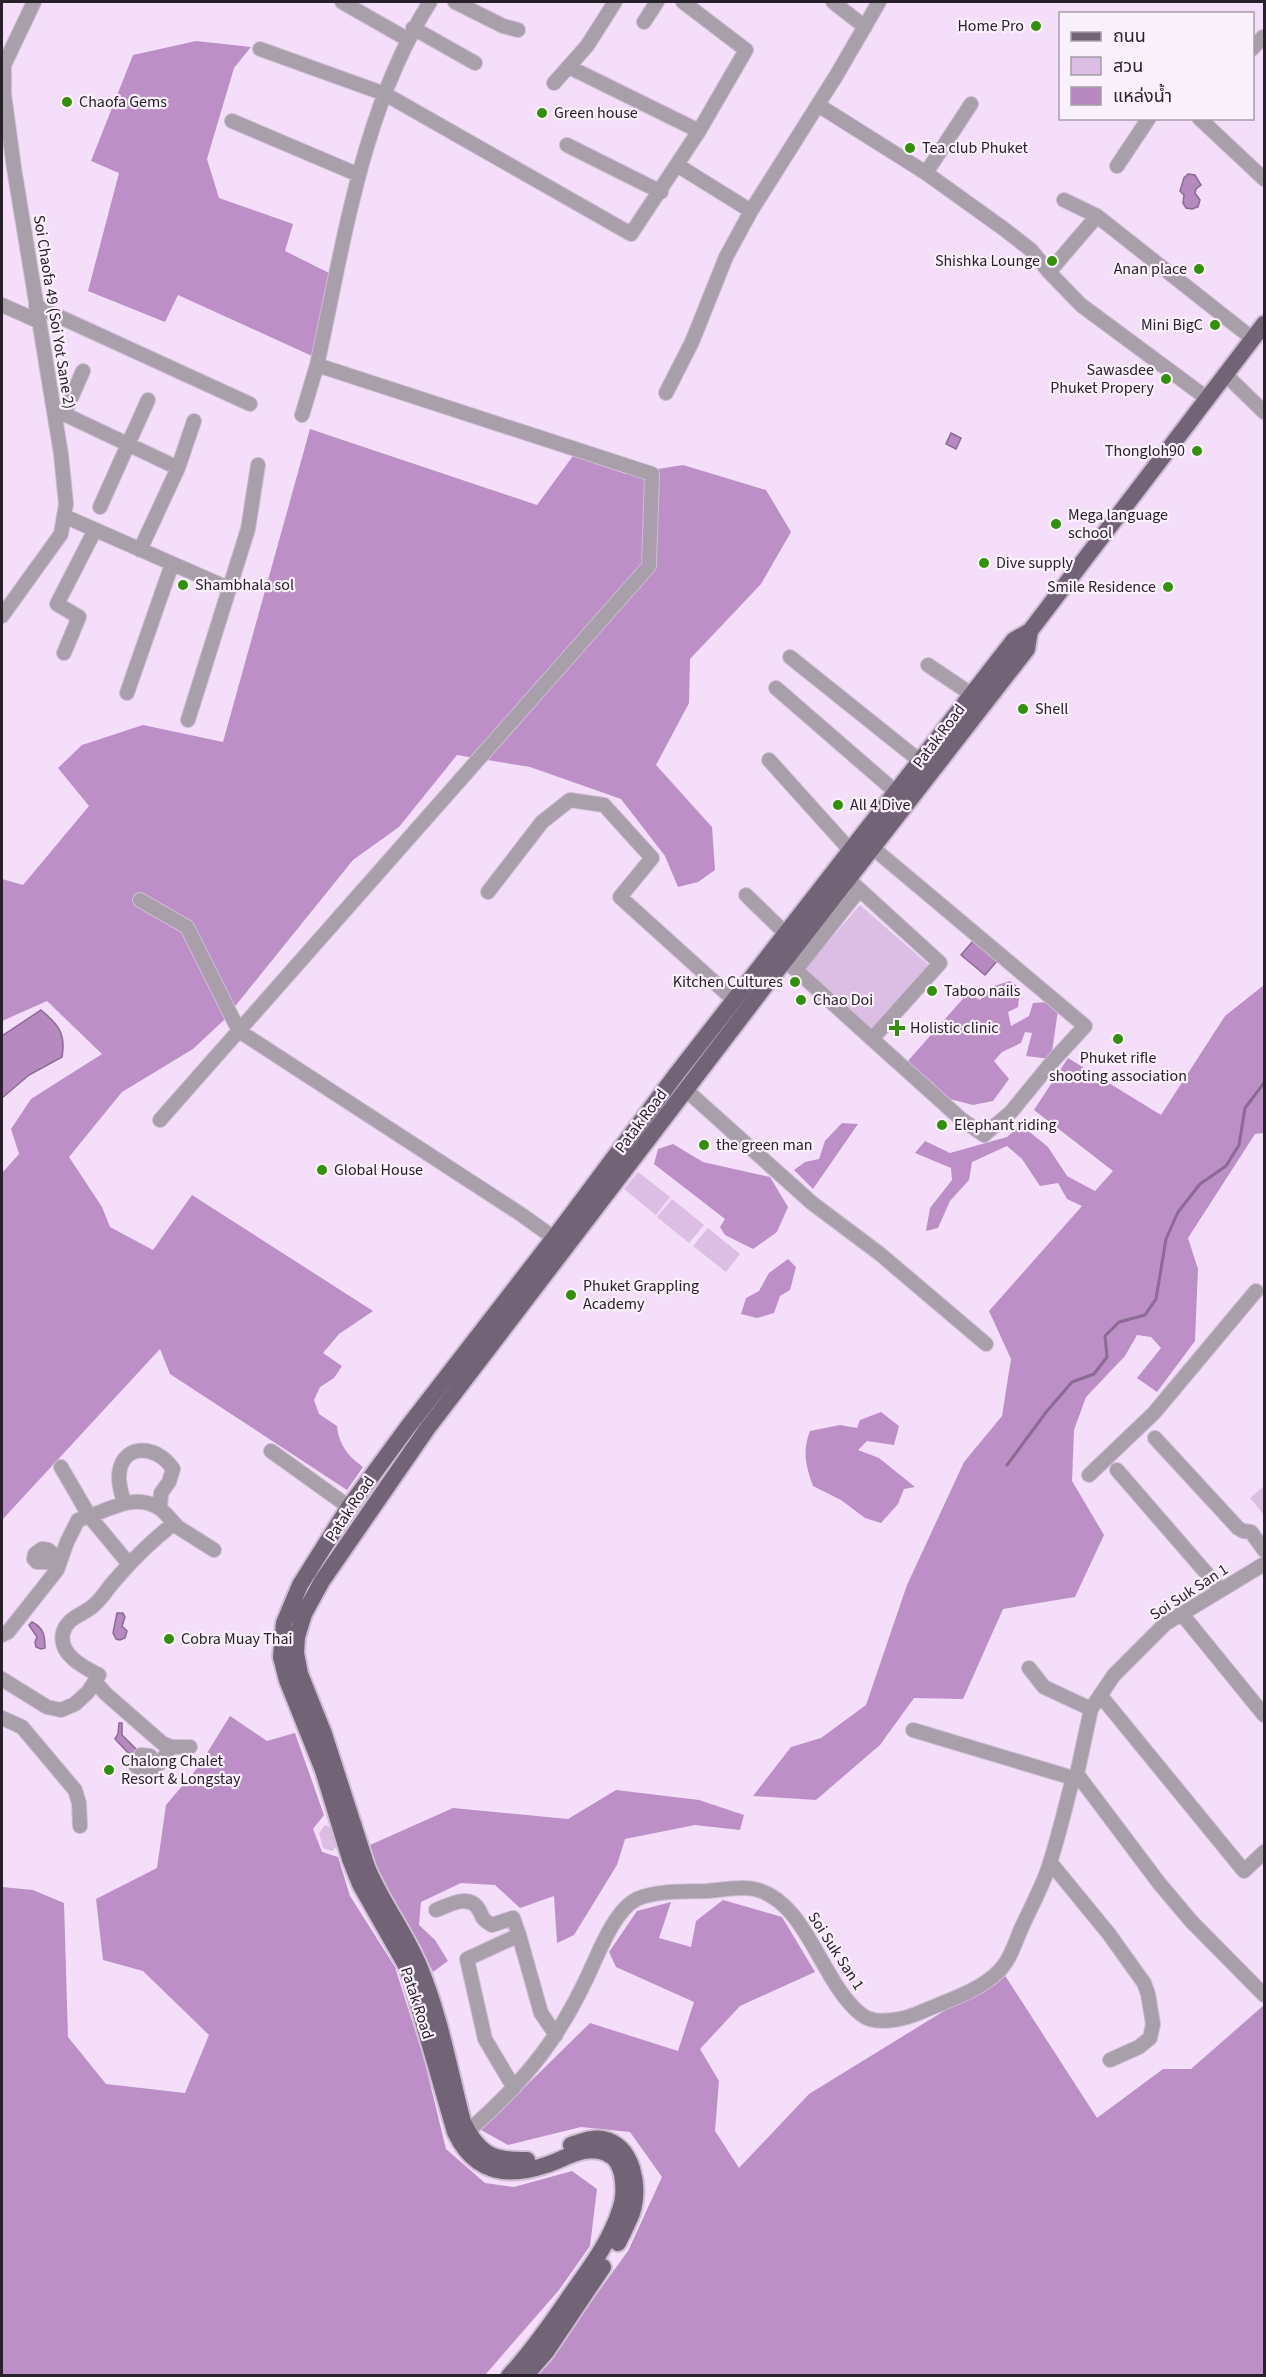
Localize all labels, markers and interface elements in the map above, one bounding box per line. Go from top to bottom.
legend [1059,12,1254,120]
place label: Home Pro [957,15,1024,37]
marker: Home Pro [1029,19,1043,33]
text: ถนน [1113,24,1146,49]
text: สวน [1113,54,1143,79]
text: แหล่งน้ำ [1113,83,1172,109]
place label: Chaofa Gems [79,91,167,113]
marker: Chaofa Gems [60,95,74,109]
place label: Green house [554,102,638,124]
marker: Green house [535,106,549,120]
place label: Tea club Phuket [922,137,1028,159]
marker: Tea club Phuket [903,141,917,155]
street label: Soi Chaofa 49 (Soi Yot Sane 2) [28,213,80,411]
place label: Shishka Lounge [935,250,1040,272]
marker: Shishka Lounge [1045,254,1059,268]
place label: Anan place [1114,258,1187,280]
marker: Anan place [1192,262,1206,276]
place label: Mini BigC [1141,314,1203,336]
marker: Mini BigC [1208,318,1222,332]
place label: Sawasdee Phuket Propery [1050,359,1155,399]
marker: Sawasdee Phuket Propery [1159,372,1173,386]
place label: Thongloh90 [1105,440,1185,462]
marker: Thongloh90 [1190,444,1204,458]
place label: Mega language school [1068,504,1168,544]
marker: Mega language school [1049,517,1063,531]
place label: Dive supply [996,552,1074,574]
marker: Dive supply [977,556,991,570]
place label: Shambhala sol [195,574,294,596]
place label: Smile Residence [1047,576,1156,598]
marker: Shambhala sol [176,578,190,592]
marker: Smile Residence [1161,580,1175,594]
place label: Shell [1035,698,1068,720]
street label: Patak Road [908,700,970,772]
marker: Shell [1016,702,1030,716]
place label: All 4 Dive [850,794,910,816]
marker: All 4 Dive [831,798,845,812]
place label: Kitchen Cultures [673,971,783,993]
marker: Kitchen Cultures [788,975,802,989]
place label: Taboo nails [944,980,1021,1002]
marker: Taboo nails [925,984,939,998]
place label: Chao Doi [813,989,873,1011]
marker: Chao Doi [794,993,808,1007]
place label: Holistic clinic [910,1017,999,1039]
marker: Holistic clinic [888,1019,906,1037]
marker: Phuket rifle shooting association [1111,1032,1125,1046]
place label: Phuket rifle shooting association [1049,1047,1187,1087]
street label: Patak Road [610,1085,672,1157]
place label: Elephant riding [954,1114,1057,1136]
marker: Elephant riding [935,1118,949,1132]
place label: the green man [716,1134,813,1156]
marker: the green man [697,1138,711,1152]
place label: Global House [334,1159,423,1181]
marker: Global House [315,1163,329,1177]
place label: Phuket Grappling Academy [583,1275,699,1315]
marker: Phuket Grappling Academy [564,1288,578,1302]
street label: Patak Road [320,1472,380,1546]
street label: Soi Suk San 1 [1146,1558,1232,1626]
place label: Cobra Muay Thai [181,1628,292,1650]
marker: Cobra Muay Thai [162,1632,176,1646]
place label: Chalong Chalet Resort & Longstay [121,1750,241,1790]
marker: Chalong Chalet Resort & Longstay [102,1763,116,1777]
street label: Soi Suk San 1 [802,1908,870,1994]
street label: Patak Road [395,1964,439,2042]

